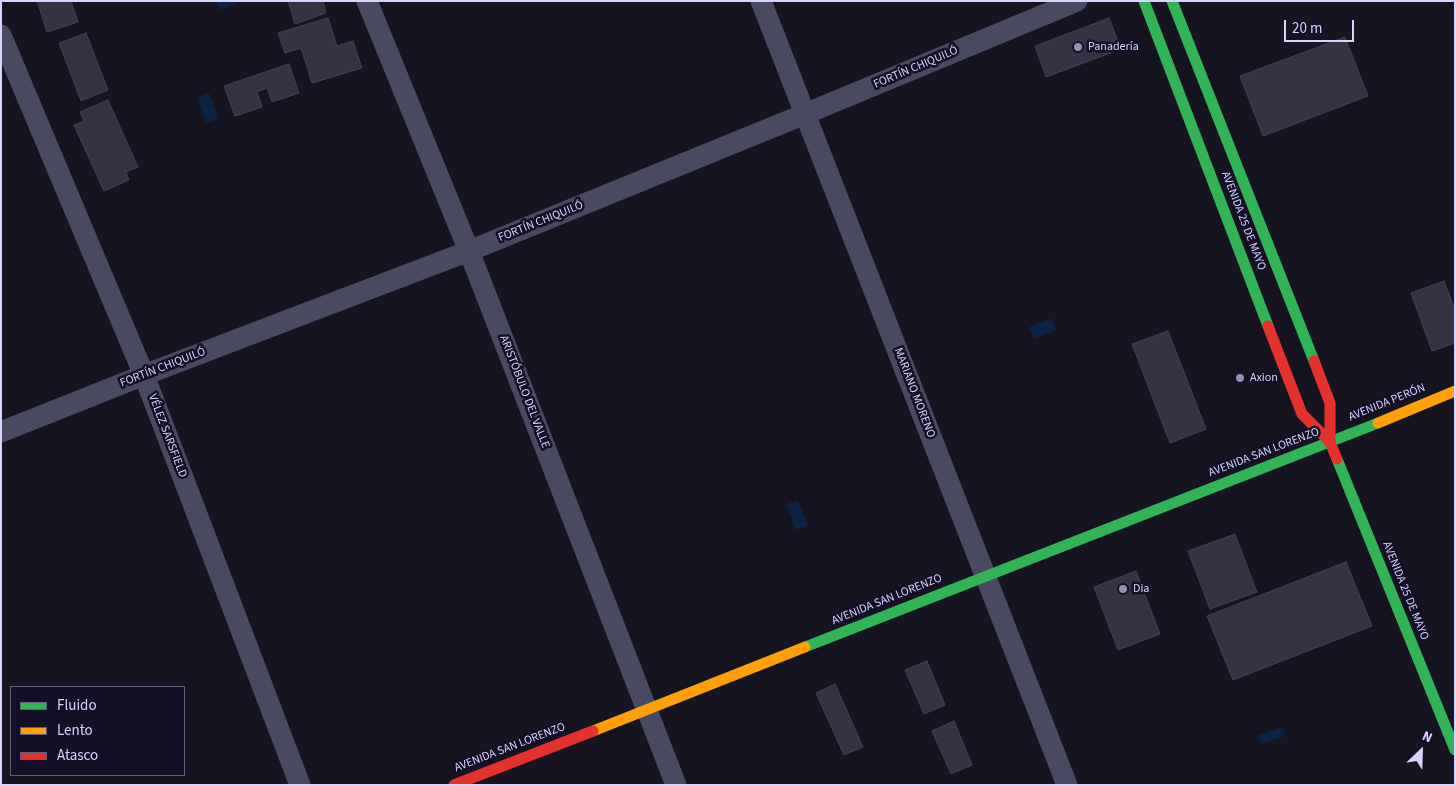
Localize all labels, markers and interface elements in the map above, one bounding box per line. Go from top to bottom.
scale bar [1286,10,1356,42]
text: 20 m [1292,18,1322,39]
place label: Panadería [1088,40,1139,54]
marker: Panadería [1072,41,1084,53]
street label: FORTÍN CHIQUILÓ [872,44,960,92]
street label: AVENIDA 25 DE MAYO [1217,169,1269,273]
street label: FORTÍN CHIQUILÓ [496,198,586,246]
street label: ARISTÓBULO DEL VALLE [496,333,552,451]
street label: FORTÍN CHIQUILÓ [118,345,208,391]
street label: MARIANO MORENO [890,346,938,440]
place label: Axion [1250,371,1278,385]
marker: Axion [1234,372,1246,384]
street label: AVENIDA PERÓN [1346,381,1428,425]
street label: VÉLEZ SARSFIELD [144,392,190,480]
street label: AVENIDA SAN LORENZO [1207,425,1321,481]
street label: AVENIDA 25 DE MAYO [1379,540,1431,642]
street label: AVENIDA SAN LORENZO [830,571,944,629]
place label: Dia [1133,582,1149,596]
marker: Dia [1117,583,1129,595]
legend [10,686,185,776]
text: Fluido [57,695,97,716]
text: Lento [57,720,93,741]
street label: AVENIDA SAN LORENZO [453,720,567,776]
north arrow [1396,726,1446,776]
text: N [1419,726,1435,748]
text: Atasco [57,745,98,766]

